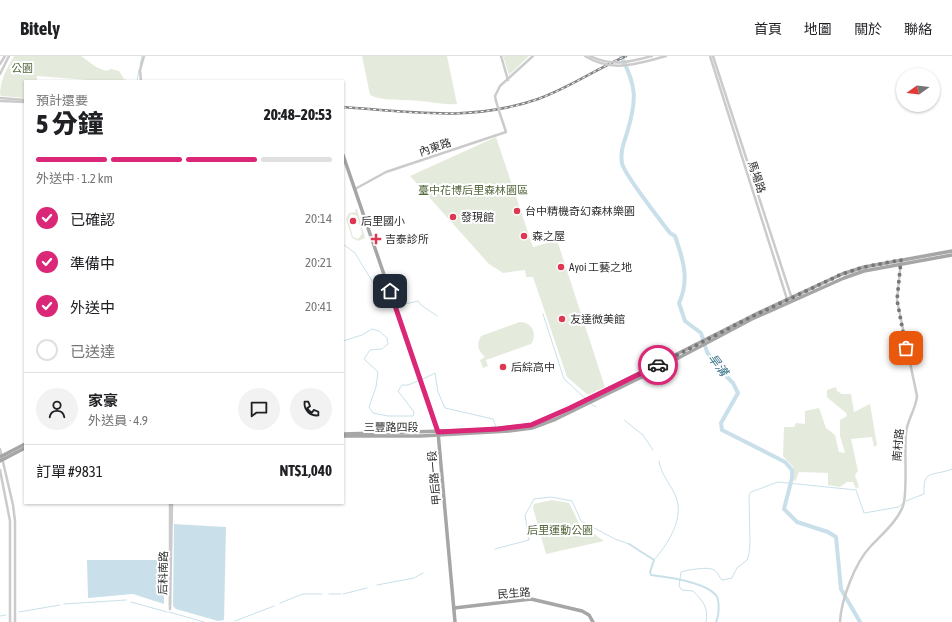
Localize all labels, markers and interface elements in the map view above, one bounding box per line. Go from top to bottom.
text: Bitely [20,17,60,39]
text: 首頁 [754,21,782,37]
text: 地圖 [804,21,832,37]
text: 關於 [854,21,882,37]
text: 聯絡 [904,21,932,37]
park label: 公園 [11,62,33,74]
north arrow [896,68,940,112]
map controls [896,68,940,112]
text: 預計還要 [36,93,88,108]
text: 20:48–20:53 [264,106,332,123]
text: 5 分鐘 [36,109,104,139]
street label: 內東路 [417,136,453,158]
street label: 馬場路 [746,159,768,195]
text: 外送中 · 1.2 km [36,171,113,186]
park label: 臺中花博后里森林園區 [418,184,528,196]
place label: 台中精機奇幻森林樂園 [525,205,635,217]
marker: 台中精機奇幻森林樂園 [512,206,522,216]
icon: check [36,207,58,229]
text: 已確認 [70,211,115,228]
text: 20:14 [305,211,332,226]
place label: 發現館 [461,211,494,223]
marker: 發現館 [448,212,458,222]
place label: 后里國小 [361,215,405,227]
marker: 后里國小 [348,216,358,226]
place label: 森之屋 [532,230,565,242]
marker: 森之屋 [519,231,529,241]
marker: 吉泰診所 [370,233,382,245]
place label: 吉泰診所 [385,233,429,245]
icon: check [36,251,58,273]
text: 準備中 [70,255,115,272]
text: 20:21 [305,255,332,270]
place label: Ayoi 工藝之地 [569,261,632,273]
marker: Ayoi 工藝之地 [556,262,566,272]
pin [373,274,407,308]
icon: home [379,280,401,302]
icon: check [36,295,58,317]
text: 外送中 [70,299,115,316]
text: 20:41 [305,299,332,314]
place label: 友達微美館 [570,313,625,325]
marker: 友達微美館 [557,314,567,324]
pin [889,331,923,365]
icon: bag [895,337,917,359]
text: 已送達 [70,343,115,360]
courier [638,345,678,385]
water label: 旱溝 [705,351,732,380]
icon: car [647,354,669,376]
place label: 后綜高中 [511,361,555,373]
marker: 后綜高中 [498,362,508,372]
button: person [36,388,78,430]
button: chat [238,388,280,430]
button: phone [290,388,332,430]
text: 家豪 [88,392,118,409]
text: 外送員 · 4.9 [88,413,148,428]
street label: 三豐路四段 [364,421,419,433]
street label: 南村路 [891,428,905,462]
street label: 甲后路一段 [426,450,442,506]
text: NT$1,040 [279,462,332,479]
text: 訂單 #9831 [36,463,103,480]
park label: 后里運動公園 [527,524,593,536]
street label: 后科南路 [157,551,169,595]
street label: 民生路 [497,586,531,600]

